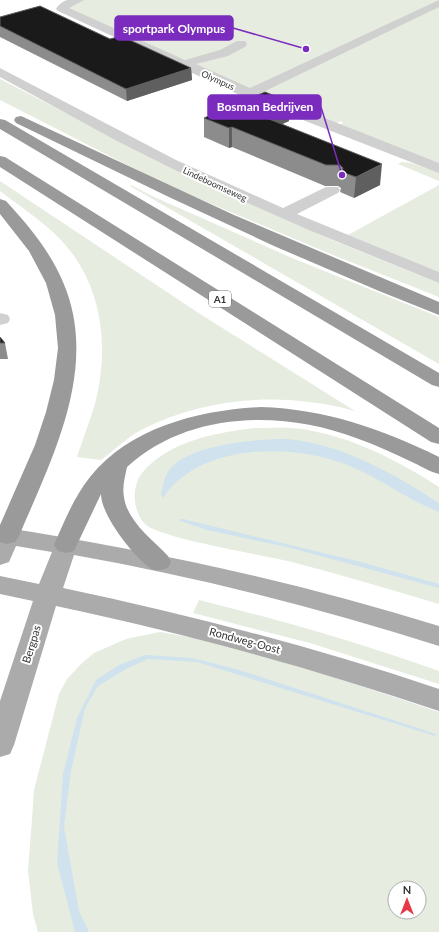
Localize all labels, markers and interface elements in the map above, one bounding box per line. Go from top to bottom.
callout: sportpark Olympus [115,16,233,40]
text: sportpark Olympus [123,21,225,36]
street label: Olympus [200,68,236,92]
callout: Bosman Bedrijven [208,95,321,119]
text: Bosman Bedrijven [217,99,314,114]
street label: Lindeboomseweg [181,164,249,204]
road number: A1 [209,291,231,307]
street label: Bergpas [19,623,43,664]
street label: Rondweg-Oost [208,624,282,656]
north arrow [387,880,427,920]
text: N [403,883,411,896]

